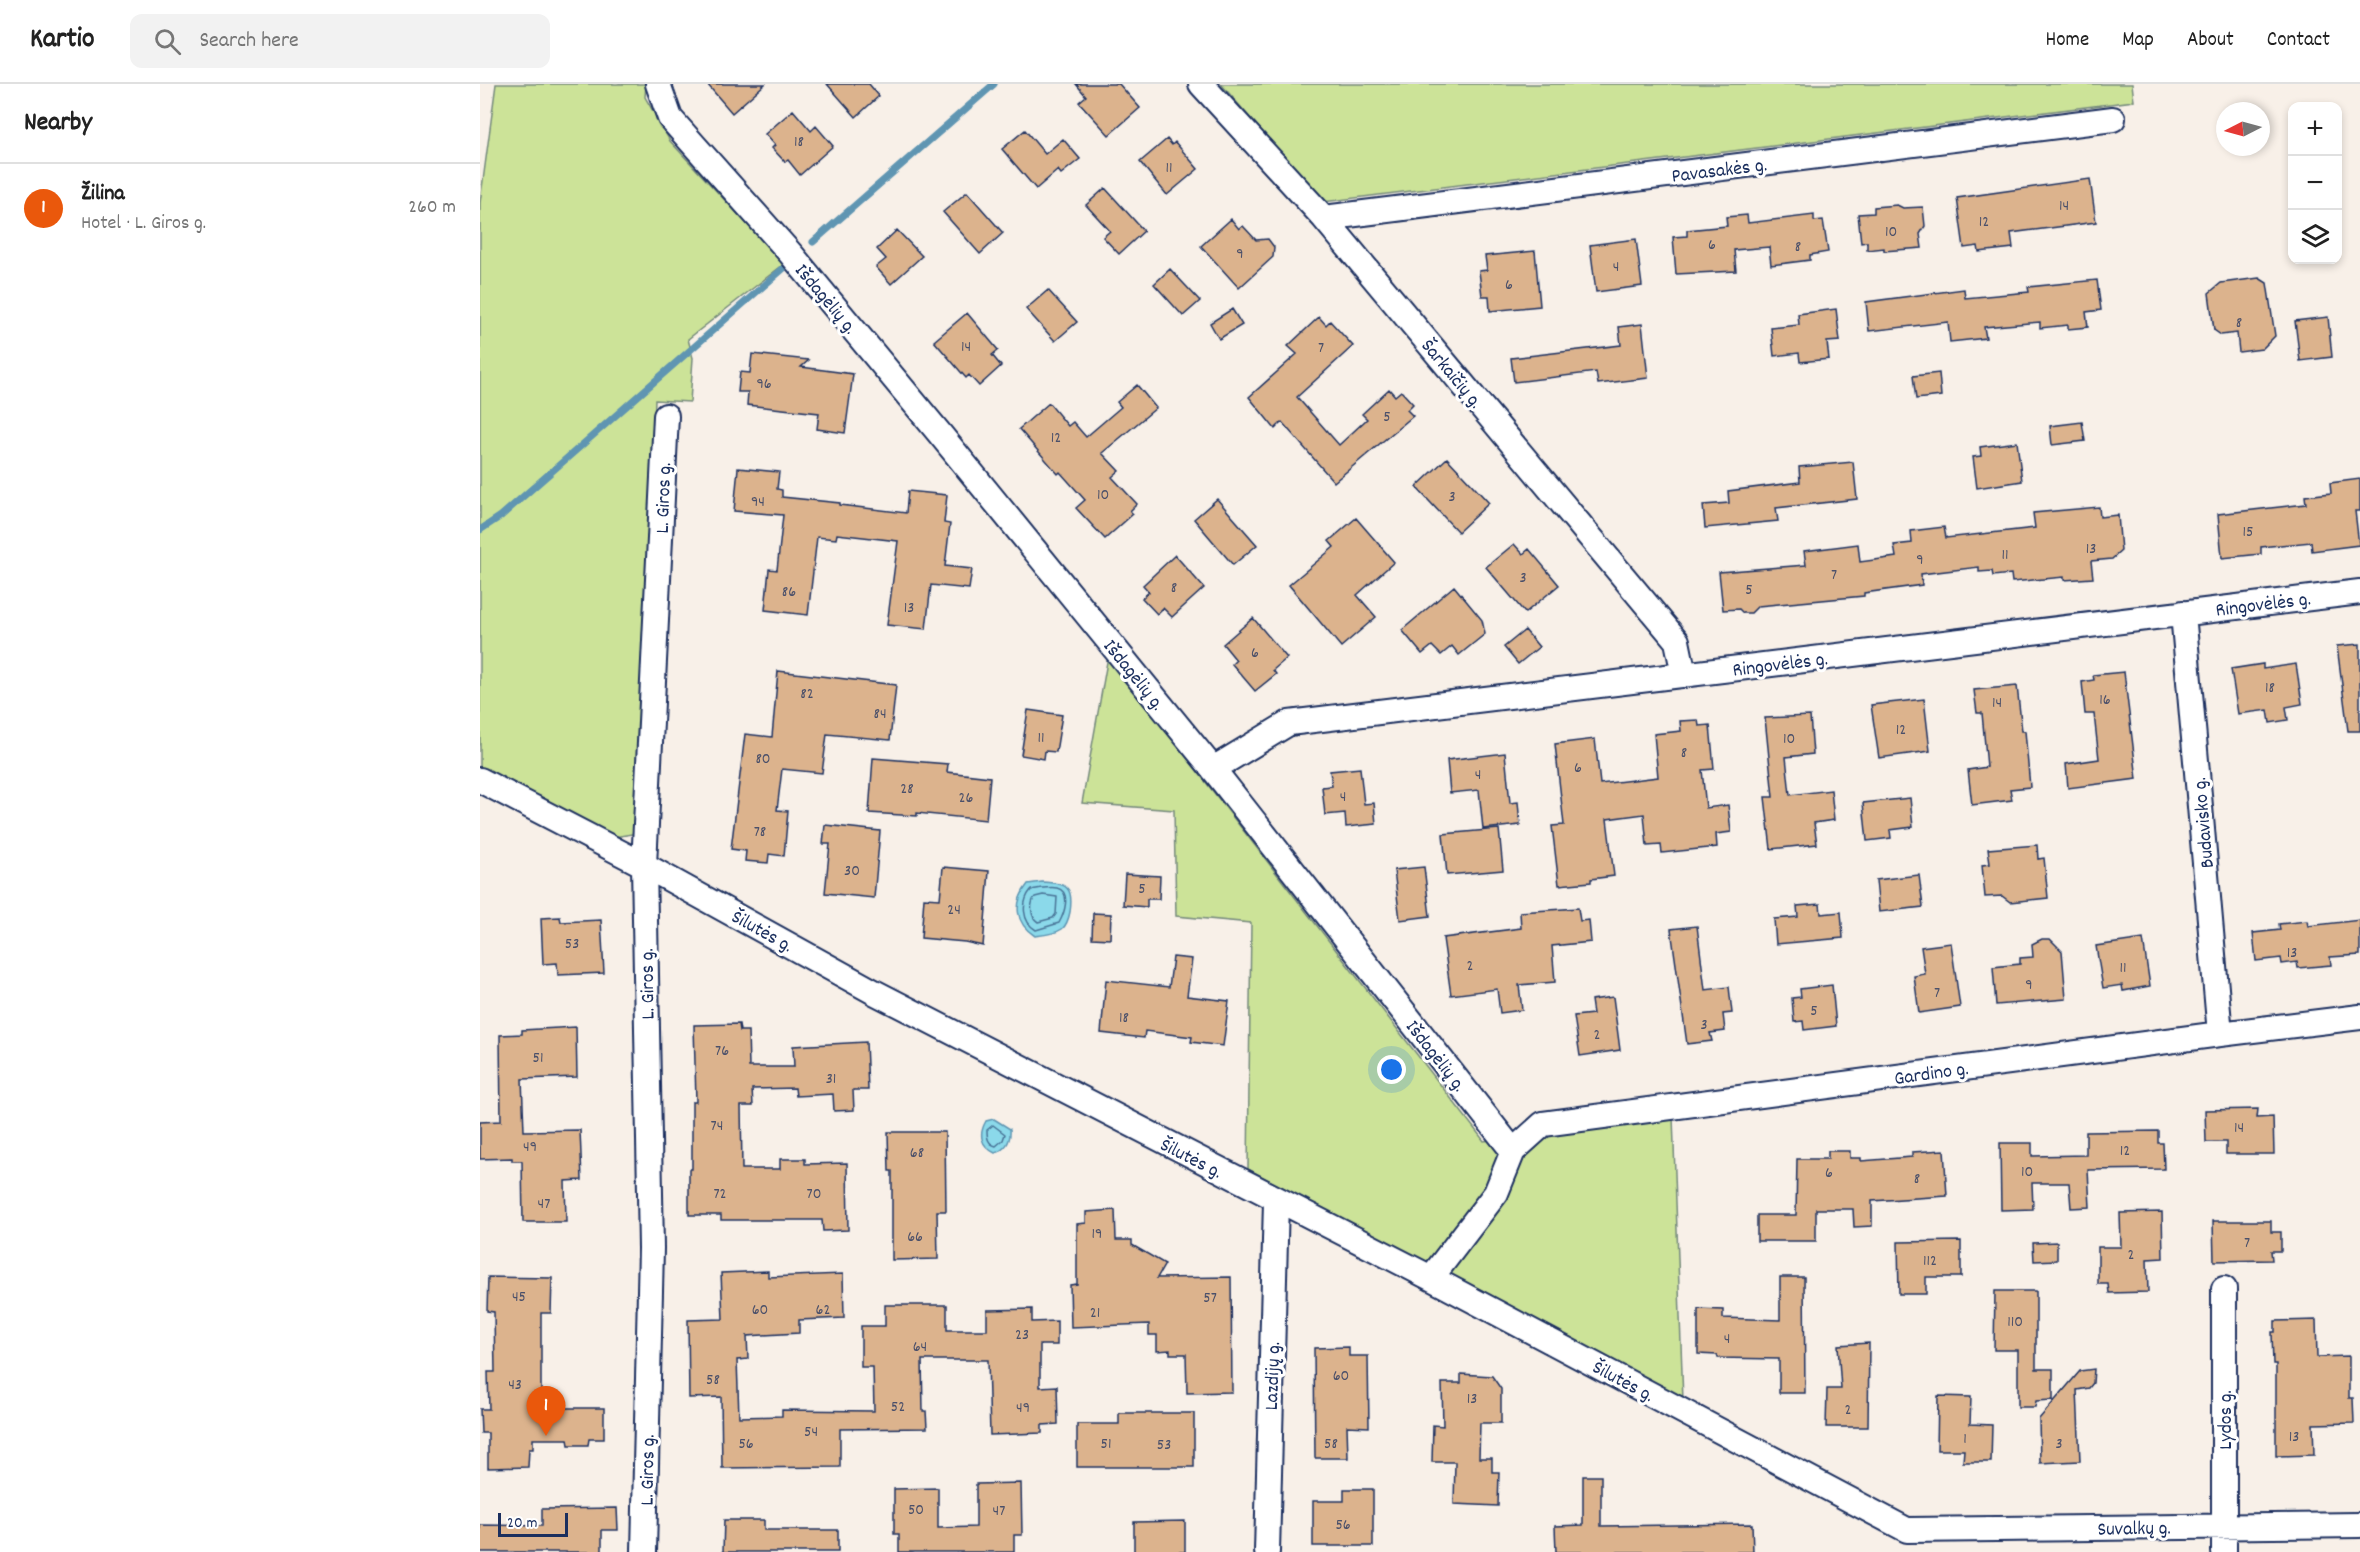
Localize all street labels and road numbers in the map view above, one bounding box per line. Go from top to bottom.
street label: Pavasakės g. [1670,152,1769,192]
street label: Išdagėlių g. [787,258,863,341]
street label: Šarkaičių g. [1413,334,1488,416]
street label: L. Giros g. [650,462,680,534]
street label: Ringovėlės g. [2214,586,2313,626]
street label: Išdagėlių g. [1095,634,1170,718]
street label: Ringovėlės g. [1731,646,1830,686]
street label: Budavisko g. [2187,776,2223,869]
street label: Šilutės g. [726,904,797,961]
street label: L. Giros g. [634,948,664,1020]
street label: Išdagėlių g. [1398,1015,1472,1099]
street label: Gardino g. [1892,1056,1970,1094]
street label: Šilutės g. [1155,1132,1227,1187]
street label: Lazdijų g. [1259,1341,1289,1411]
street label: Šilutės g. [1587,1355,1658,1411]
street label: Lydos g. [2213,1390,2241,1450]
street label: L. Giros g. [634,1434,664,1506]
street label: Suvalkų g. [2097,1515,2171,1545]

